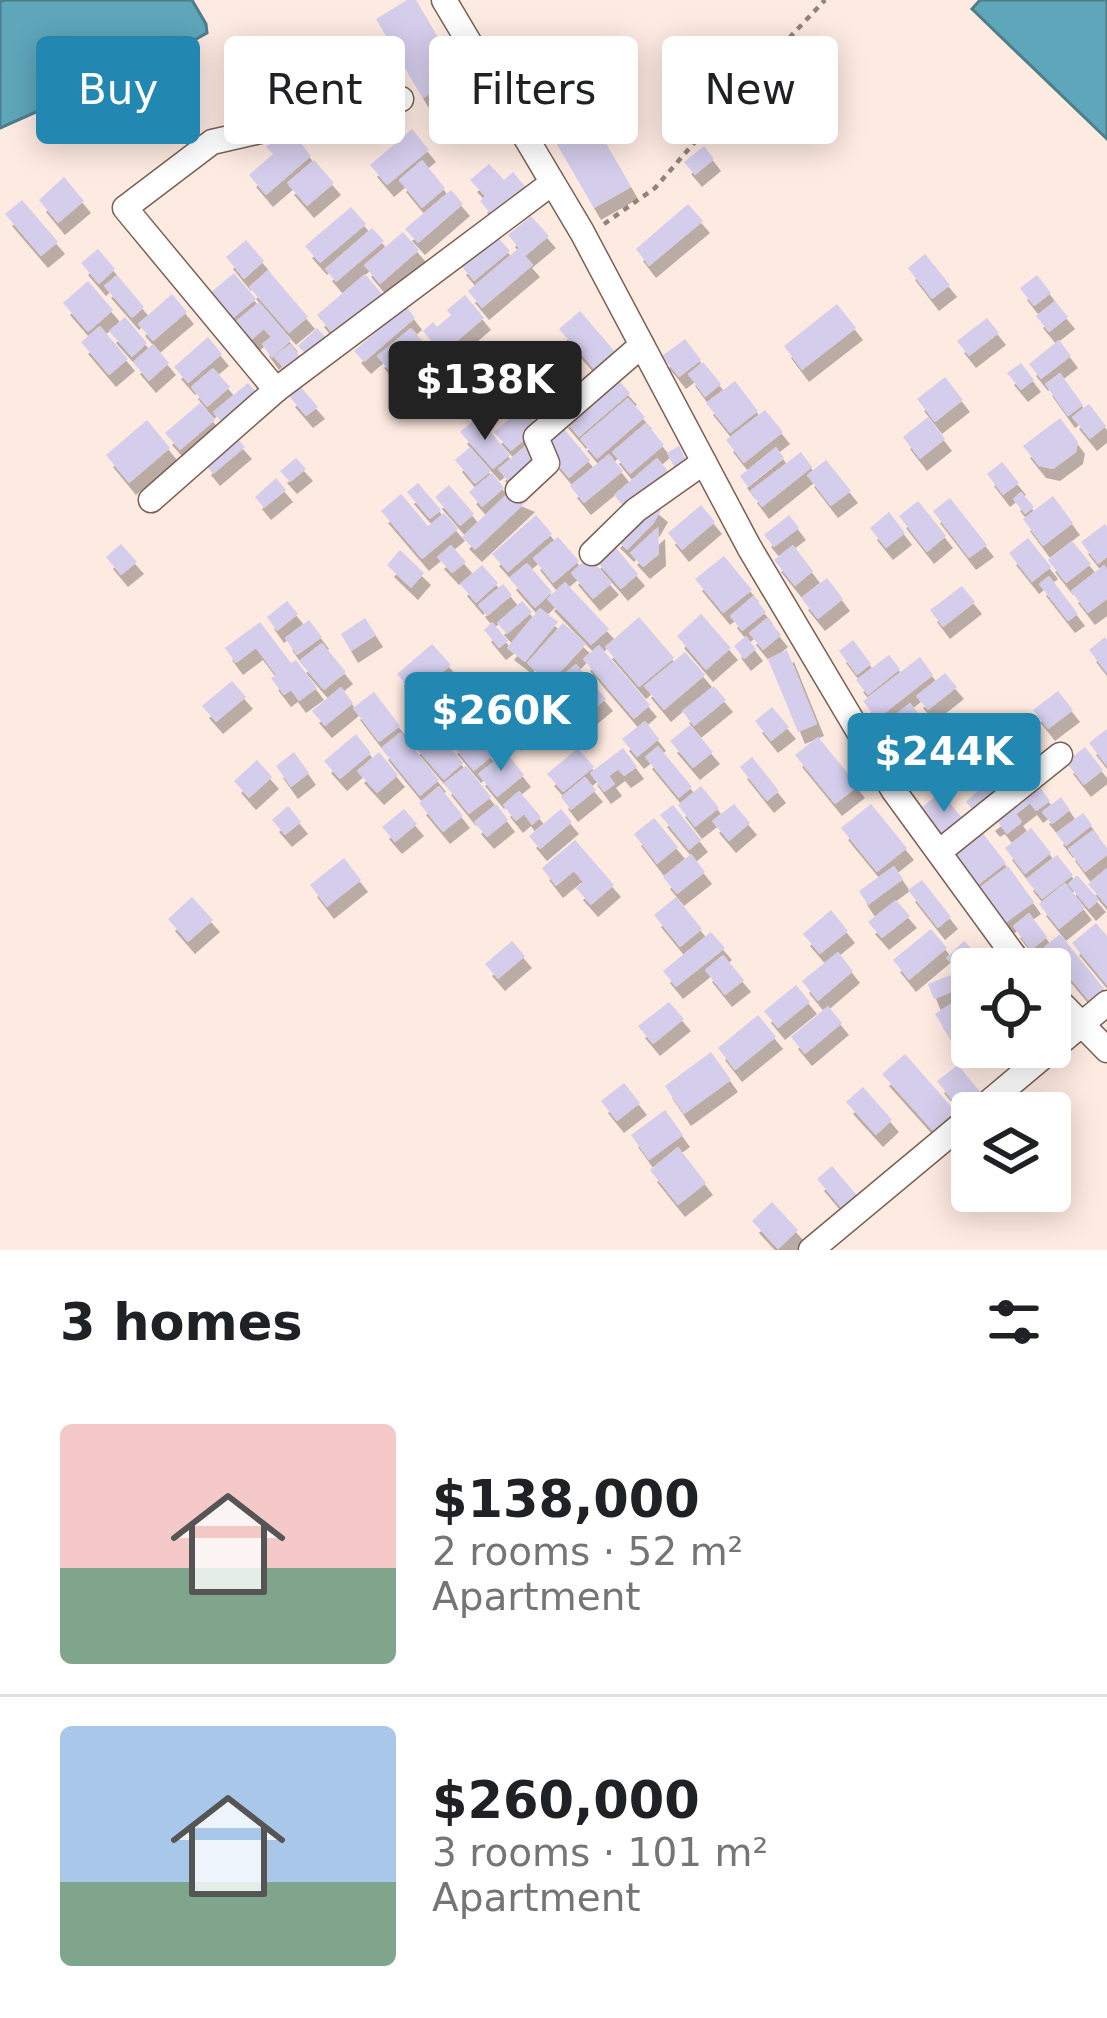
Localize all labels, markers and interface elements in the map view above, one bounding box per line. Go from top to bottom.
chip: Buy [36,36,200,144]
chip: Rent [224,36,405,144]
chip: Filters [429,36,638,144]
chip: New [662,36,838,144]
pin: $138K [401,341,569,443]
text: $138K [416,357,554,402]
pin: $260K [417,672,585,774]
text: $260K [432,688,570,733]
pin: $244K [860,713,1028,815]
text: $244K [875,729,1013,774]
map controls [951,948,1071,1212]
button: locate [951,948,1071,1068]
button: layers [951,1092,1071,1212]
icon: filters [981,1289,1047,1355]
text: 3 homes [60,1293,303,1352]
text: $138,000 [432,1470,700,1529]
icon: home [156,1472,300,1616]
text: 2 rooms · 52 m² [432,1529,743,1574]
text: Apartment [432,1574,641,1619]
text: $260,000 [432,1771,700,1830]
icon: home [156,1774,300,1918]
text: 3 rooms · 101 m² [432,1830,768,1875]
text: Apartment [432,1875,641,1920]

